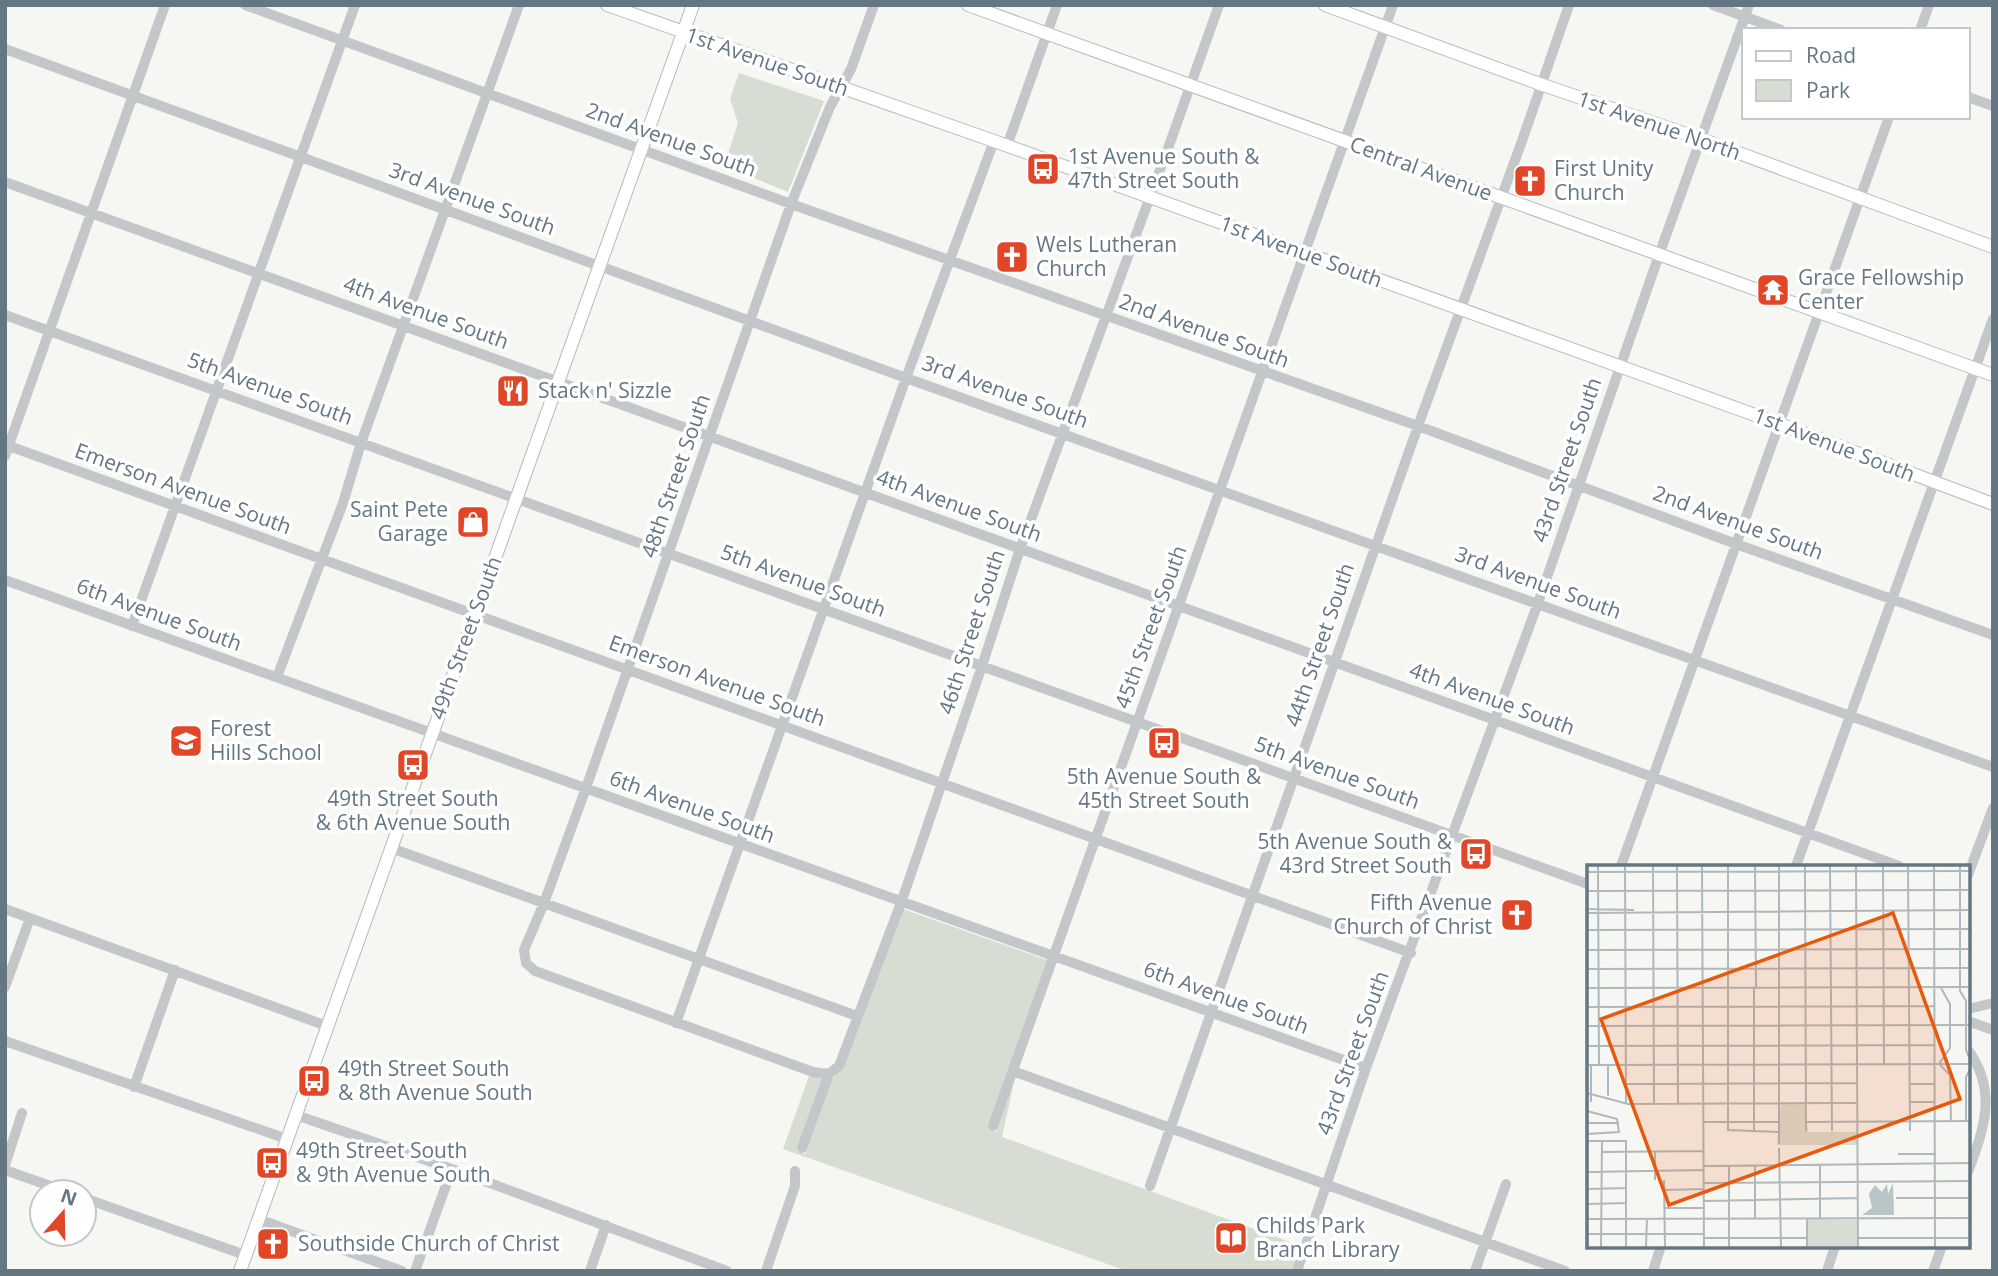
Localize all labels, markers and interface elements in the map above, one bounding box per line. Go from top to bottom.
street label: 1st Avenue South [682,20,853,102]
legend [1742,28,1970,119]
text: Road [1806,41,1856,69]
text: Park [1806,76,1850,104]
street label: 1st Avenue North [1574,84,1745,166]
street label: 2nd Avenue South [582,95,760,183]
street label: Central Avenue [1346,129,1496,207]
place label: 1st Avenue South & 47th Street South [1068,142,1260,194]
bus stop icon: 1st Avenue South & 47th Street South [1024,150,1062,188]
place label: First Unity Church [1554,154,1654,206]
street label: 3rd Avenue South [385,155,559,241]
church icon: First Unity Church [1511,162,1549,200]
street label: 1st Avenue South [1216,209,1386,293]
place label: Wels Lutheran Church [1036,230,1177,282]
church icon: Wels Lutheran Church [993,238,1031,276]
place label: Grace Fellowship Center [1798,263,1964,315]
street label: 4th Avenue South [340,269,513,355]
temple icon: Grace Fellowship Center [1754,271,1792,309]
street label: 2nd Avenue South [1115,286,1293,374]
street label: 5th Avenue South [184,345,357,431]
street label: 3rd Avenue South [918,348,1092,434]
restaurant icon: Stack n' Sizzle [494,372,532,410]
street label: 43rd Street South [1525,374,1607,546]
place label: Stack n' Sizzle [538,376,672,404]
street label: 48th Street South [634,390,716,561]
street label: 1st Avenue South [1750,400,1919,488]
street label: Emerson Avenue South [71,436,295,540]
street label: 4th Avenue South [873,462,1046,548]
street label: 2nd Avenue South [1649,478,1827,566]
place label: Saint Pete Garage [350,495,448,547]
shop icon: Saint Pete Garage [454,503,492,541]
street label: 5th Avenue South [717,537,890,623]
street label: 3rd Avenue South [1451,539,1625,625]
street label: 45th Street South [1108,541,1193,712]
street label: 46th Street South [931,546,1011,717]
street label: 49th Street South [423,552,508,723]
street label: 44th Street South [1278,559,1360,730]
street label: 6th Avenue South [73,571,246,657]
street label: Emerson Avenue South [605,628,829,732]
street label: 4th Avenue South [1406,655,1579,741]
place label: Forest Hills School [210,714,322,766]
school or university icon: Forest Hills School [167,722,205,760]
bus stop icon: 5th Avenue South & 45th Street South [1145,724,1183,762]
street label: 5th Avenue South [1251,729,1424,815]
bus stop icon: 49th Street South & 6th Avenue South [394,746,432,784]
place label: 5th Avenue South & 45th Street South [1067,762,1262,814]
street label: 6th Avenue South [606,763,779,849]
place label: 49th Street South & 6th Avenue South [316,784,510,836]
place label: 5th Avenue South & 43rd Street South [1257,827,1453,879]
bus stop icon: 5th Avenue South & 43rd Street South [1457,835,1495,873]
inset map [1587,865,1970,1248]
place label: Fifth Avenue Church of Christ [1333,888,1492,940]
church icon: Fifth Avenue Church of Christ [1498,896,1536,934]
street label: 6th Avenue South [1140,954,1313,1040]
street label: 43rd Street South [1309,967,1395,1138]
place label: 49th Street South & 8th Avenue South [338,1054,533,1106]
bus stop icon: 49th Street South & 8th Avenue South [295,1062,333,1100]
place label: 49th Street South & 9th Avenue South [296,1136,491,1188]
bus stop icon: 49th Street South & 9th Avenue South [253,1144,291,1182]
north arrow [28,1178,98,1248]
text: N [57,1182,81,1212]
place label: Childs Park Branch Library [1256,1211,1400,1263]
library icon: Childs Park Branch Library [1212,1219,1250,1257]
church icon: Southside Church of Christ [254,1225,292,1263]
place label: Southside Church of Christ [298,1229,559,1257]

